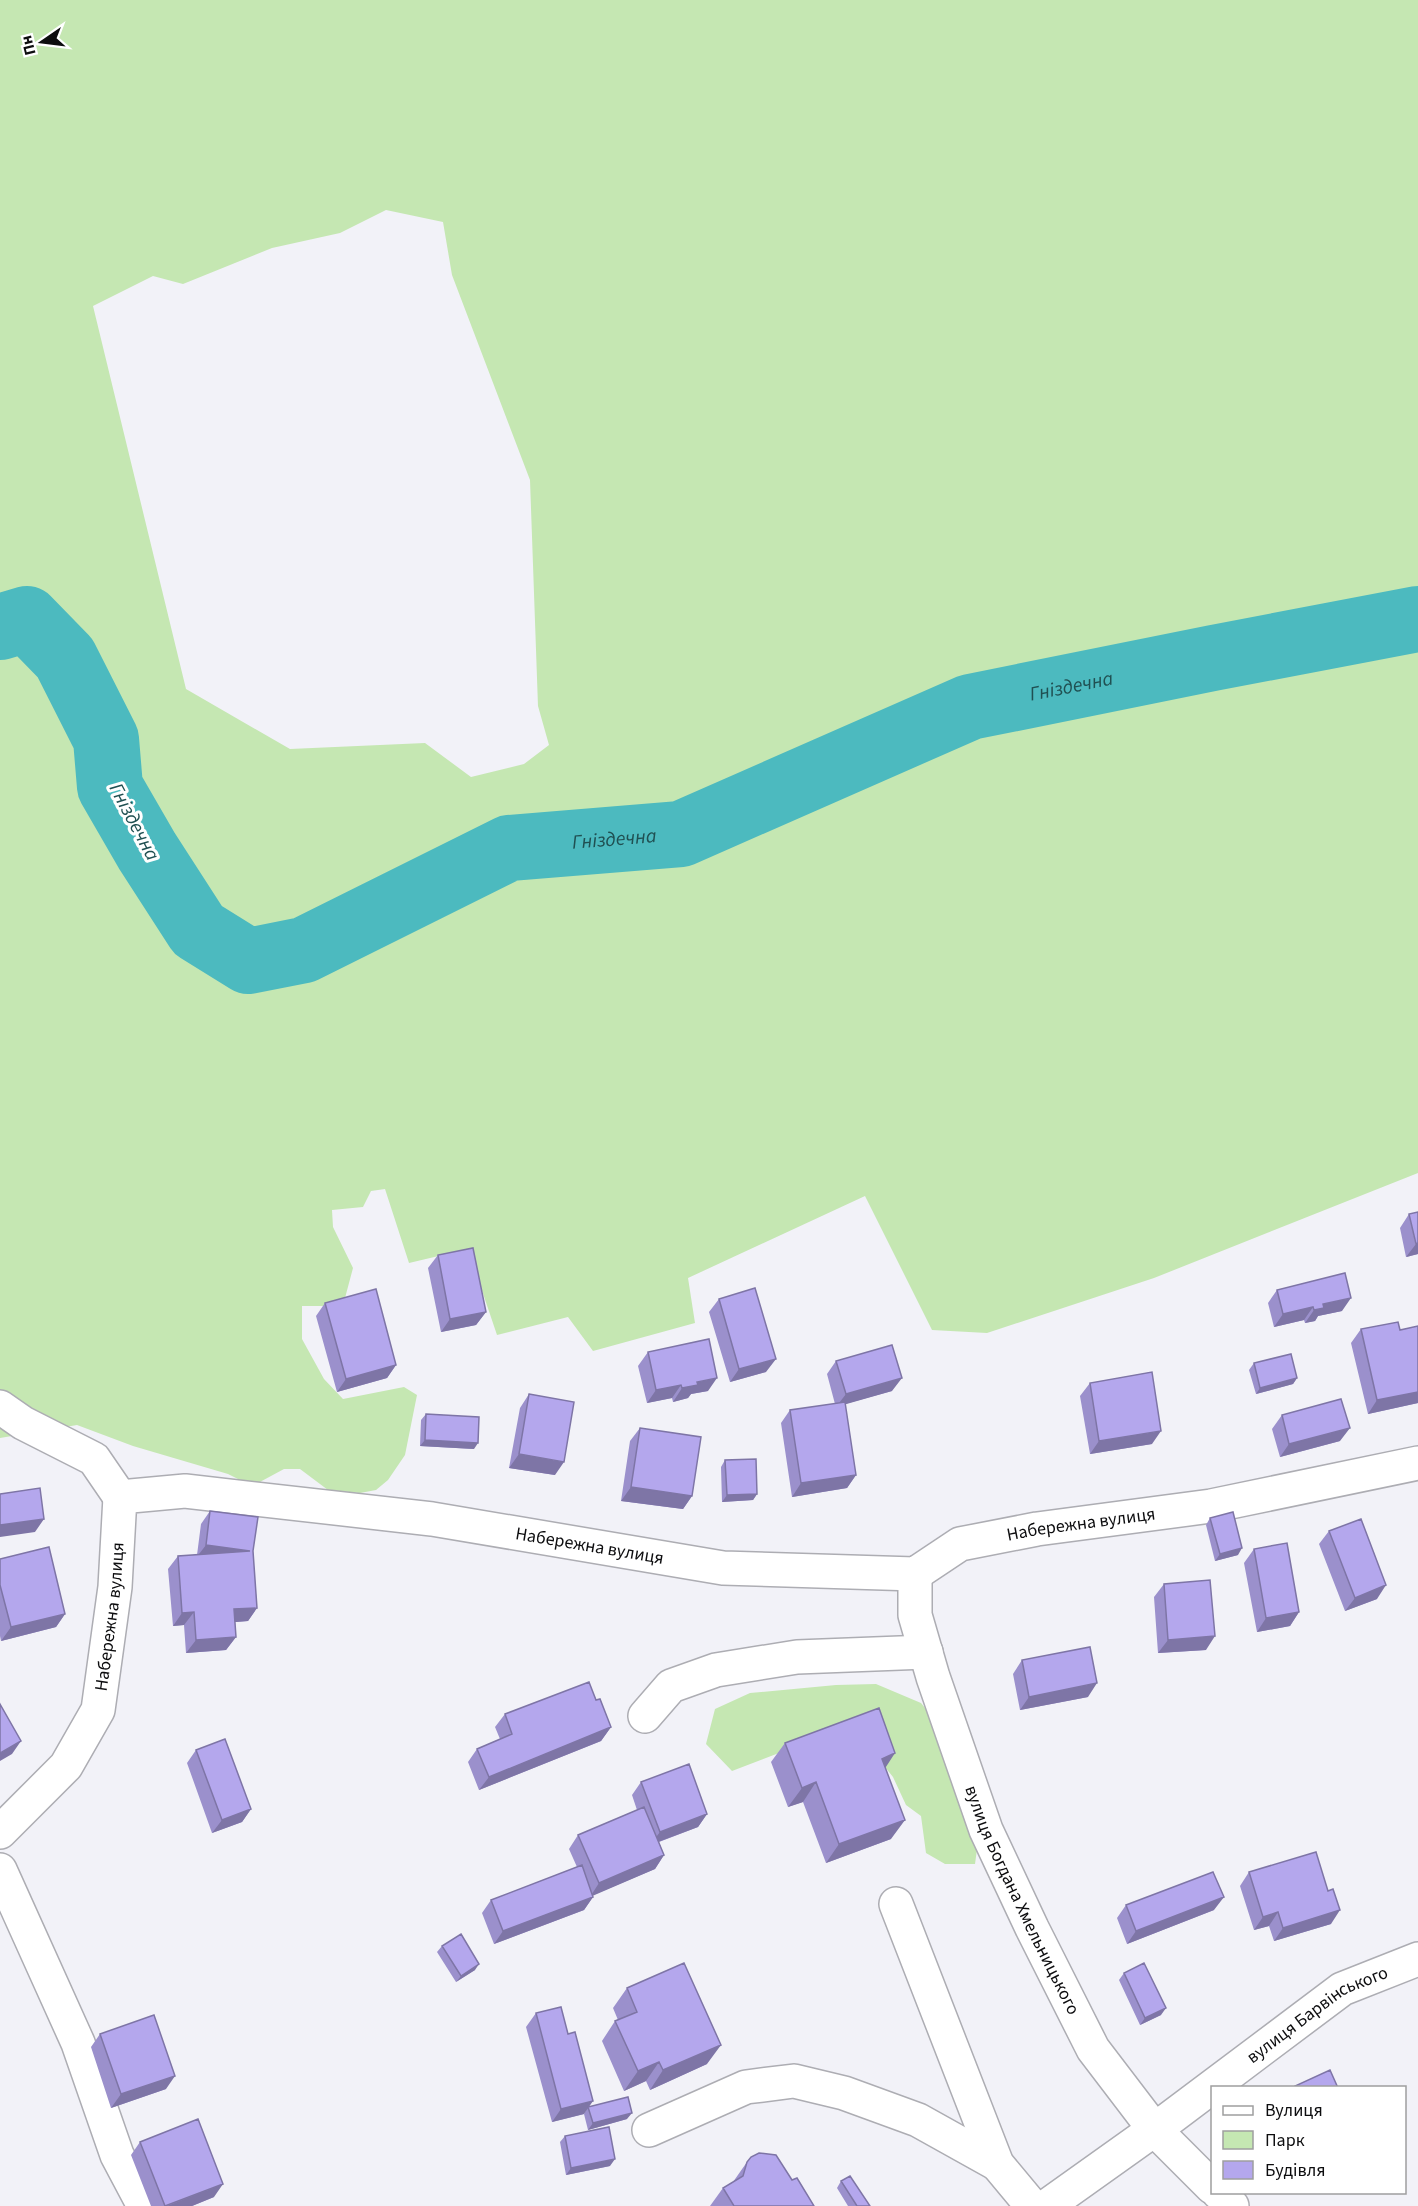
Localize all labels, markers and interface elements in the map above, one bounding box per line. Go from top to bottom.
north arrow [12,12,72,72]
text: Пн [15,33,41,58]
water label: Гніздечна [1027,664,1116,709]
water label: Гніздечна [102,778,166,866]
water label: Гніздечна [571,822,658,857]
street label: Набережна вулиця [1004,1501,1157,1547]
street label: Набережна вулиця [514,1521,666,1570]
street label: Набережна вулиця [88,1541,130,1693]
street label: вулиця Богдана Хмельницького [959,1782,1086,2019]
street label: вулиця Барвінського [1241,1960,1392,2069]
legend [1211,2086,1406,2194]
text: Вулиця [1265,2098,1323,2123]
text: Парк [1265,2128,1305,2153]
text: Будівля [1265,2158,1325,2183]

